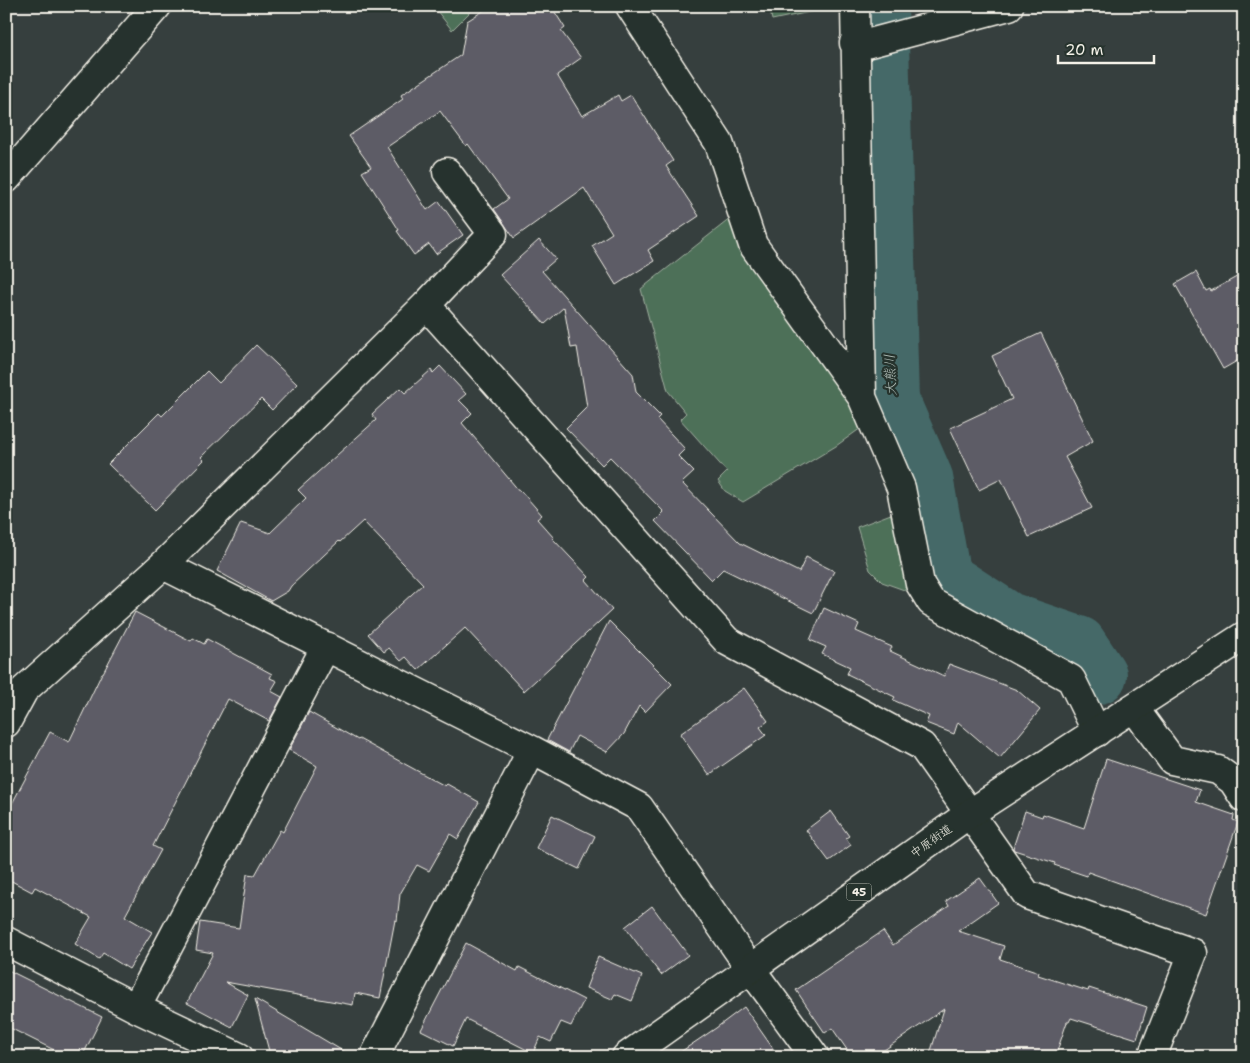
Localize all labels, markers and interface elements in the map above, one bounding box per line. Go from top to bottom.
scale bar [1058,32,1154,64]
text: 20 m [1065,40,1104,60]
water label: 大熊川 [880,354,900,396]
street label: 中原街道 [907,821,955,861]
road number: 45 [846,884,872,900]

